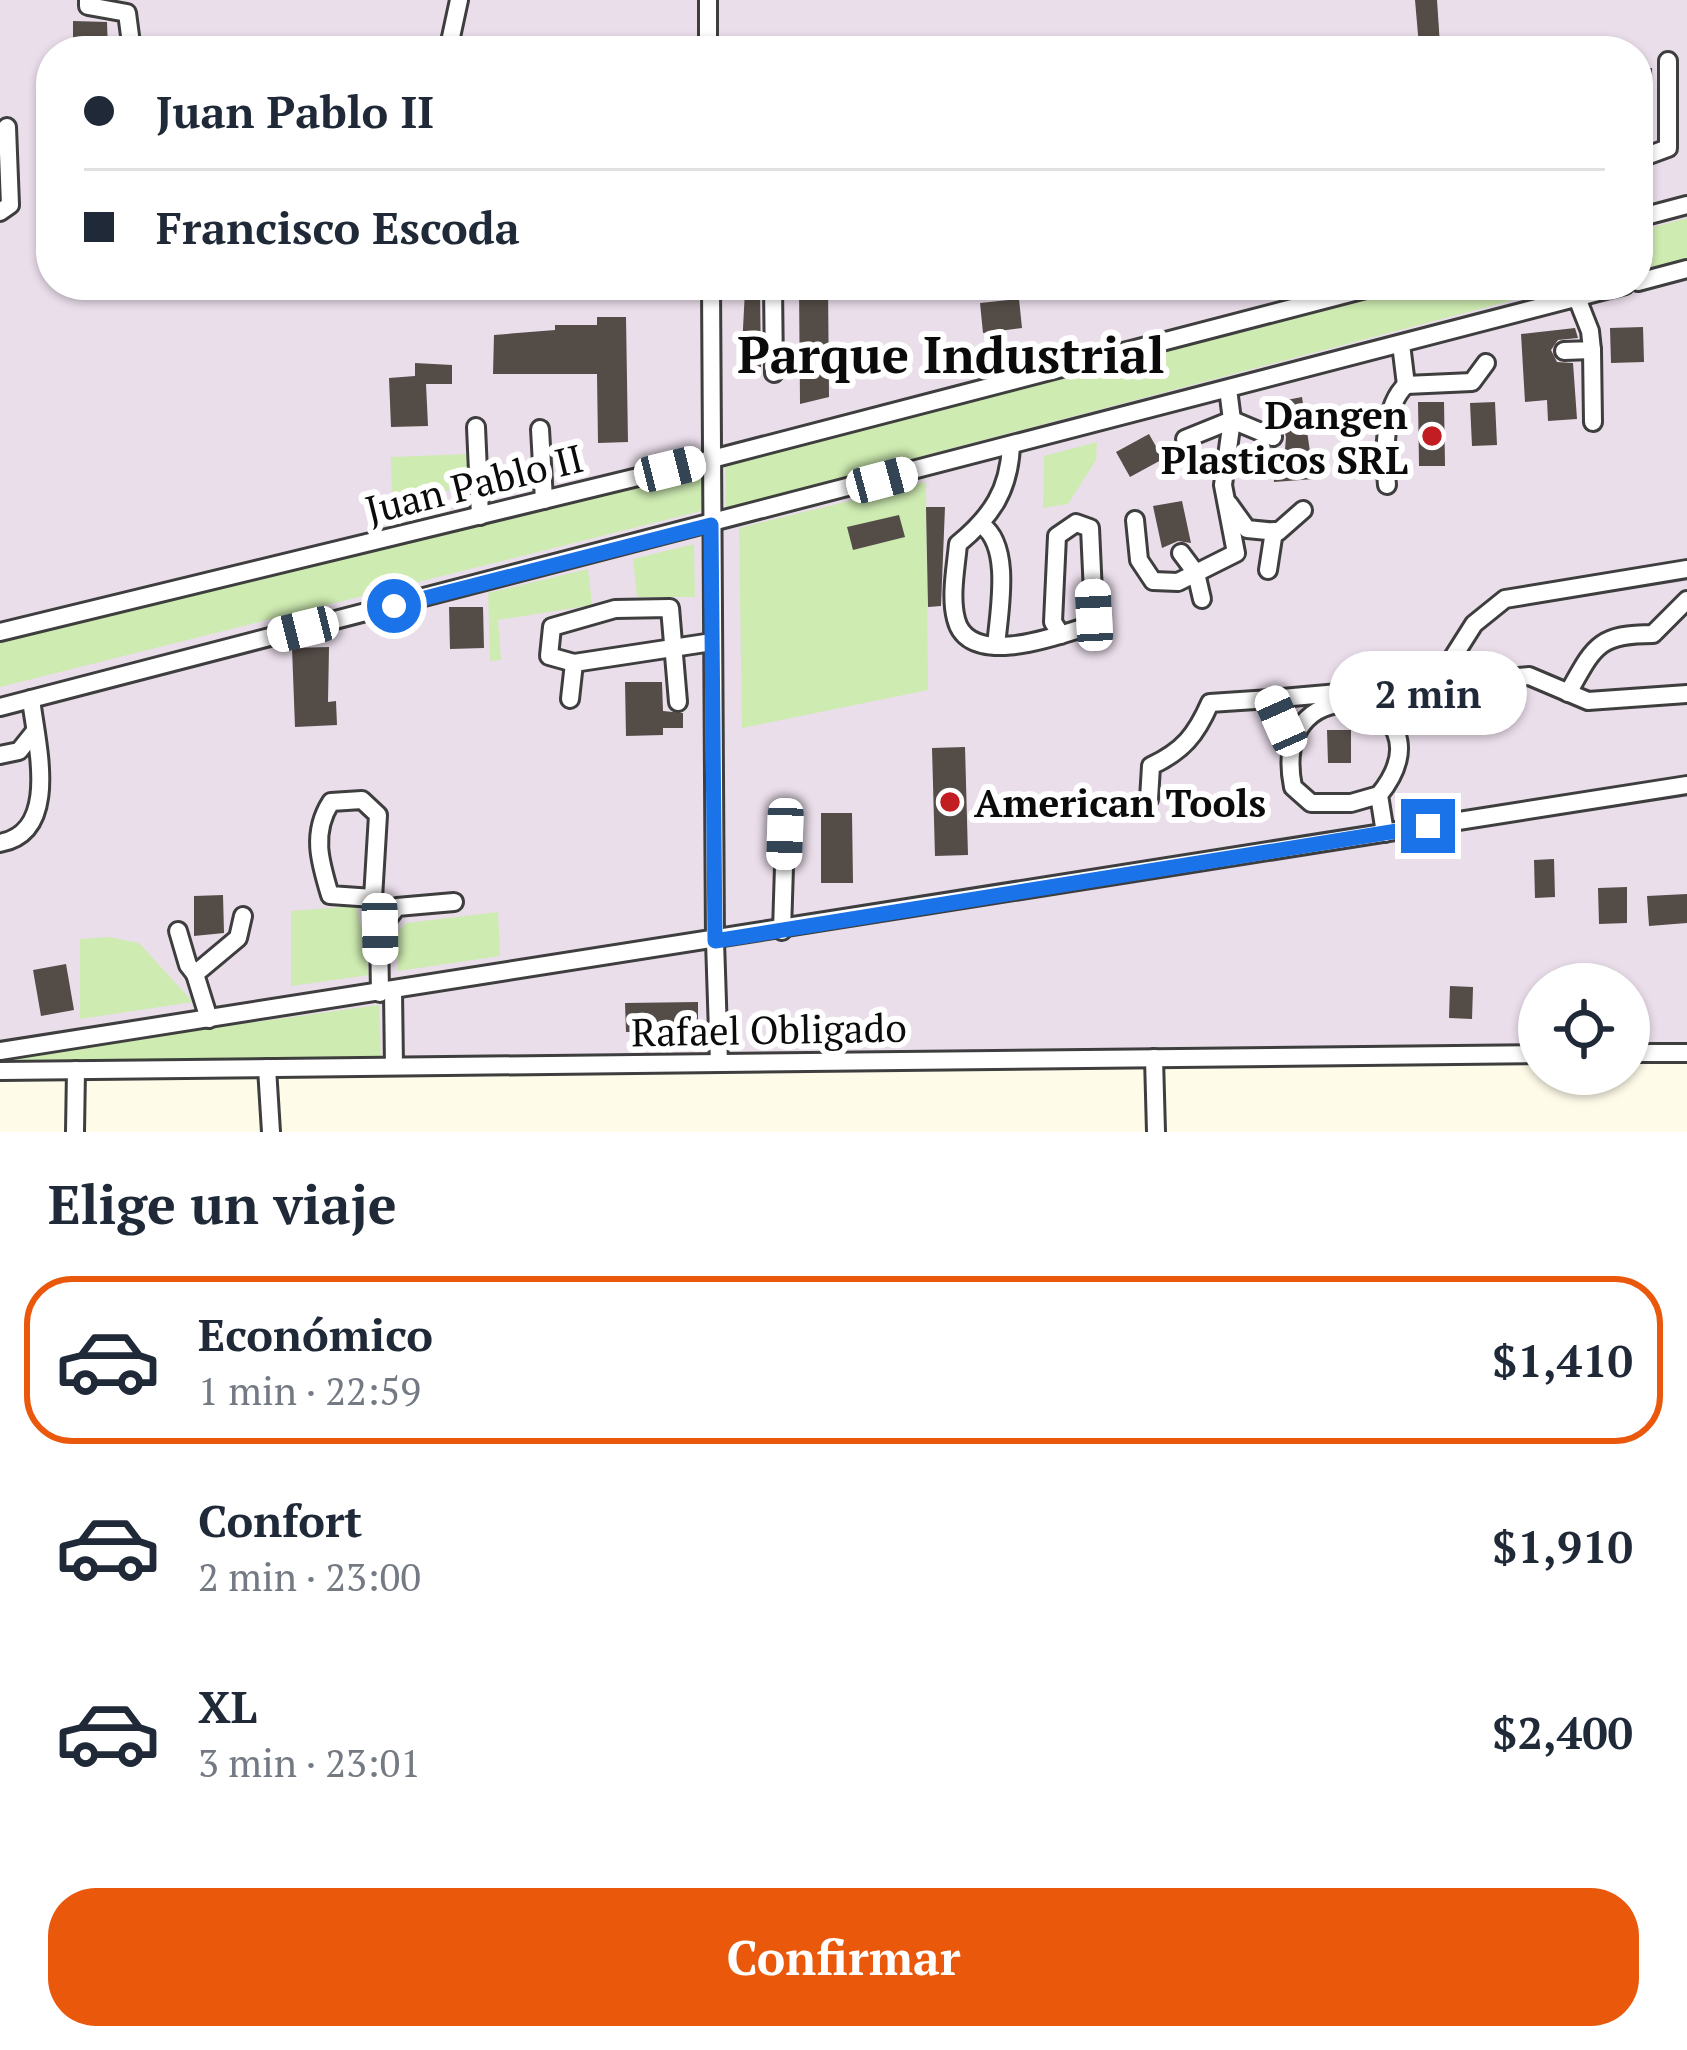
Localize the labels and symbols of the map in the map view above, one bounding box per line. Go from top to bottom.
district label: Parque Industrial [737,320,1165,388]
place label: Dangen Plasticos SRL [1161,388,1408,485]
marker: Dangen Plasticos SRL [1419,423,1445,449]
street label: Juan Pablo II [360,431,588,535]
car [631,443,709,495]
car [843,453,921,507]
car [1074,578,1114,652]
route start [367,579,421,633]
car [264,603,342,655]
callout: 2 min [1329,652,1527,736]
car [1250,681,1312,761]
place label: American Tools [974,776,1266,828]
marker: American Tools [937,789,963,815]
car [766,797,804,871]
route end [1401,799,1455,853]
car [361,893,399,965]
street label: Rafael Obligado [631,1001,907,1057]

